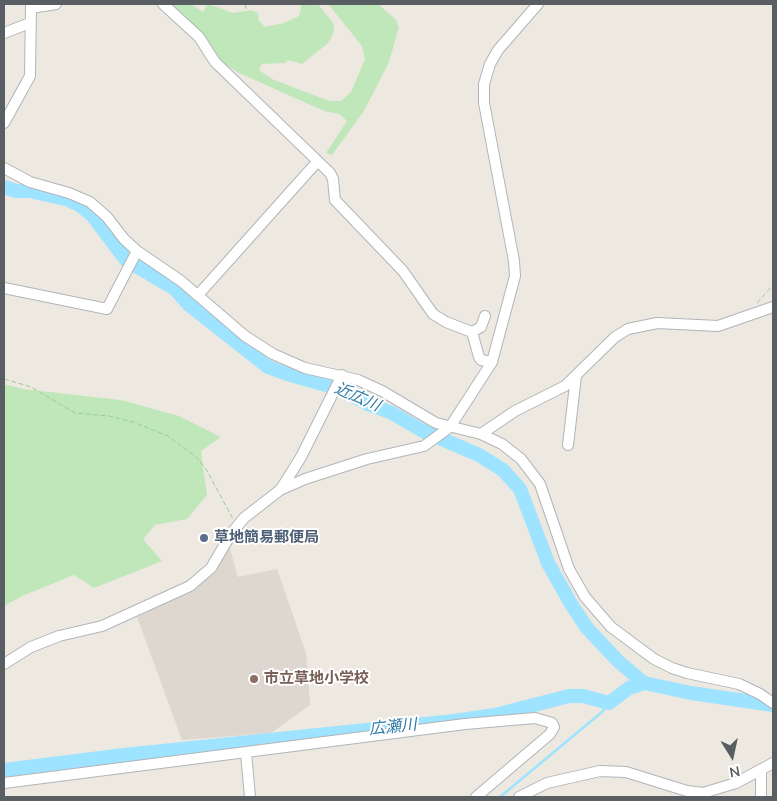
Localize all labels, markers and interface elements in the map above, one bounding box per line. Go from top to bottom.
water label: 近広川 [331,379,383,417]
place label: 草地簡易郵便局 [214,529,319,547]
marker: 草地簡易郵便局 [198,532,210,544]
place label: 市立草地小学校 [264,670,369,688]
marker: 市立草地小学校 [248,673,260,685]
water label: 広瀬川 [368,716,418,740]
north arrow [707,731,757,781]
text: N [728,761,742,782]

